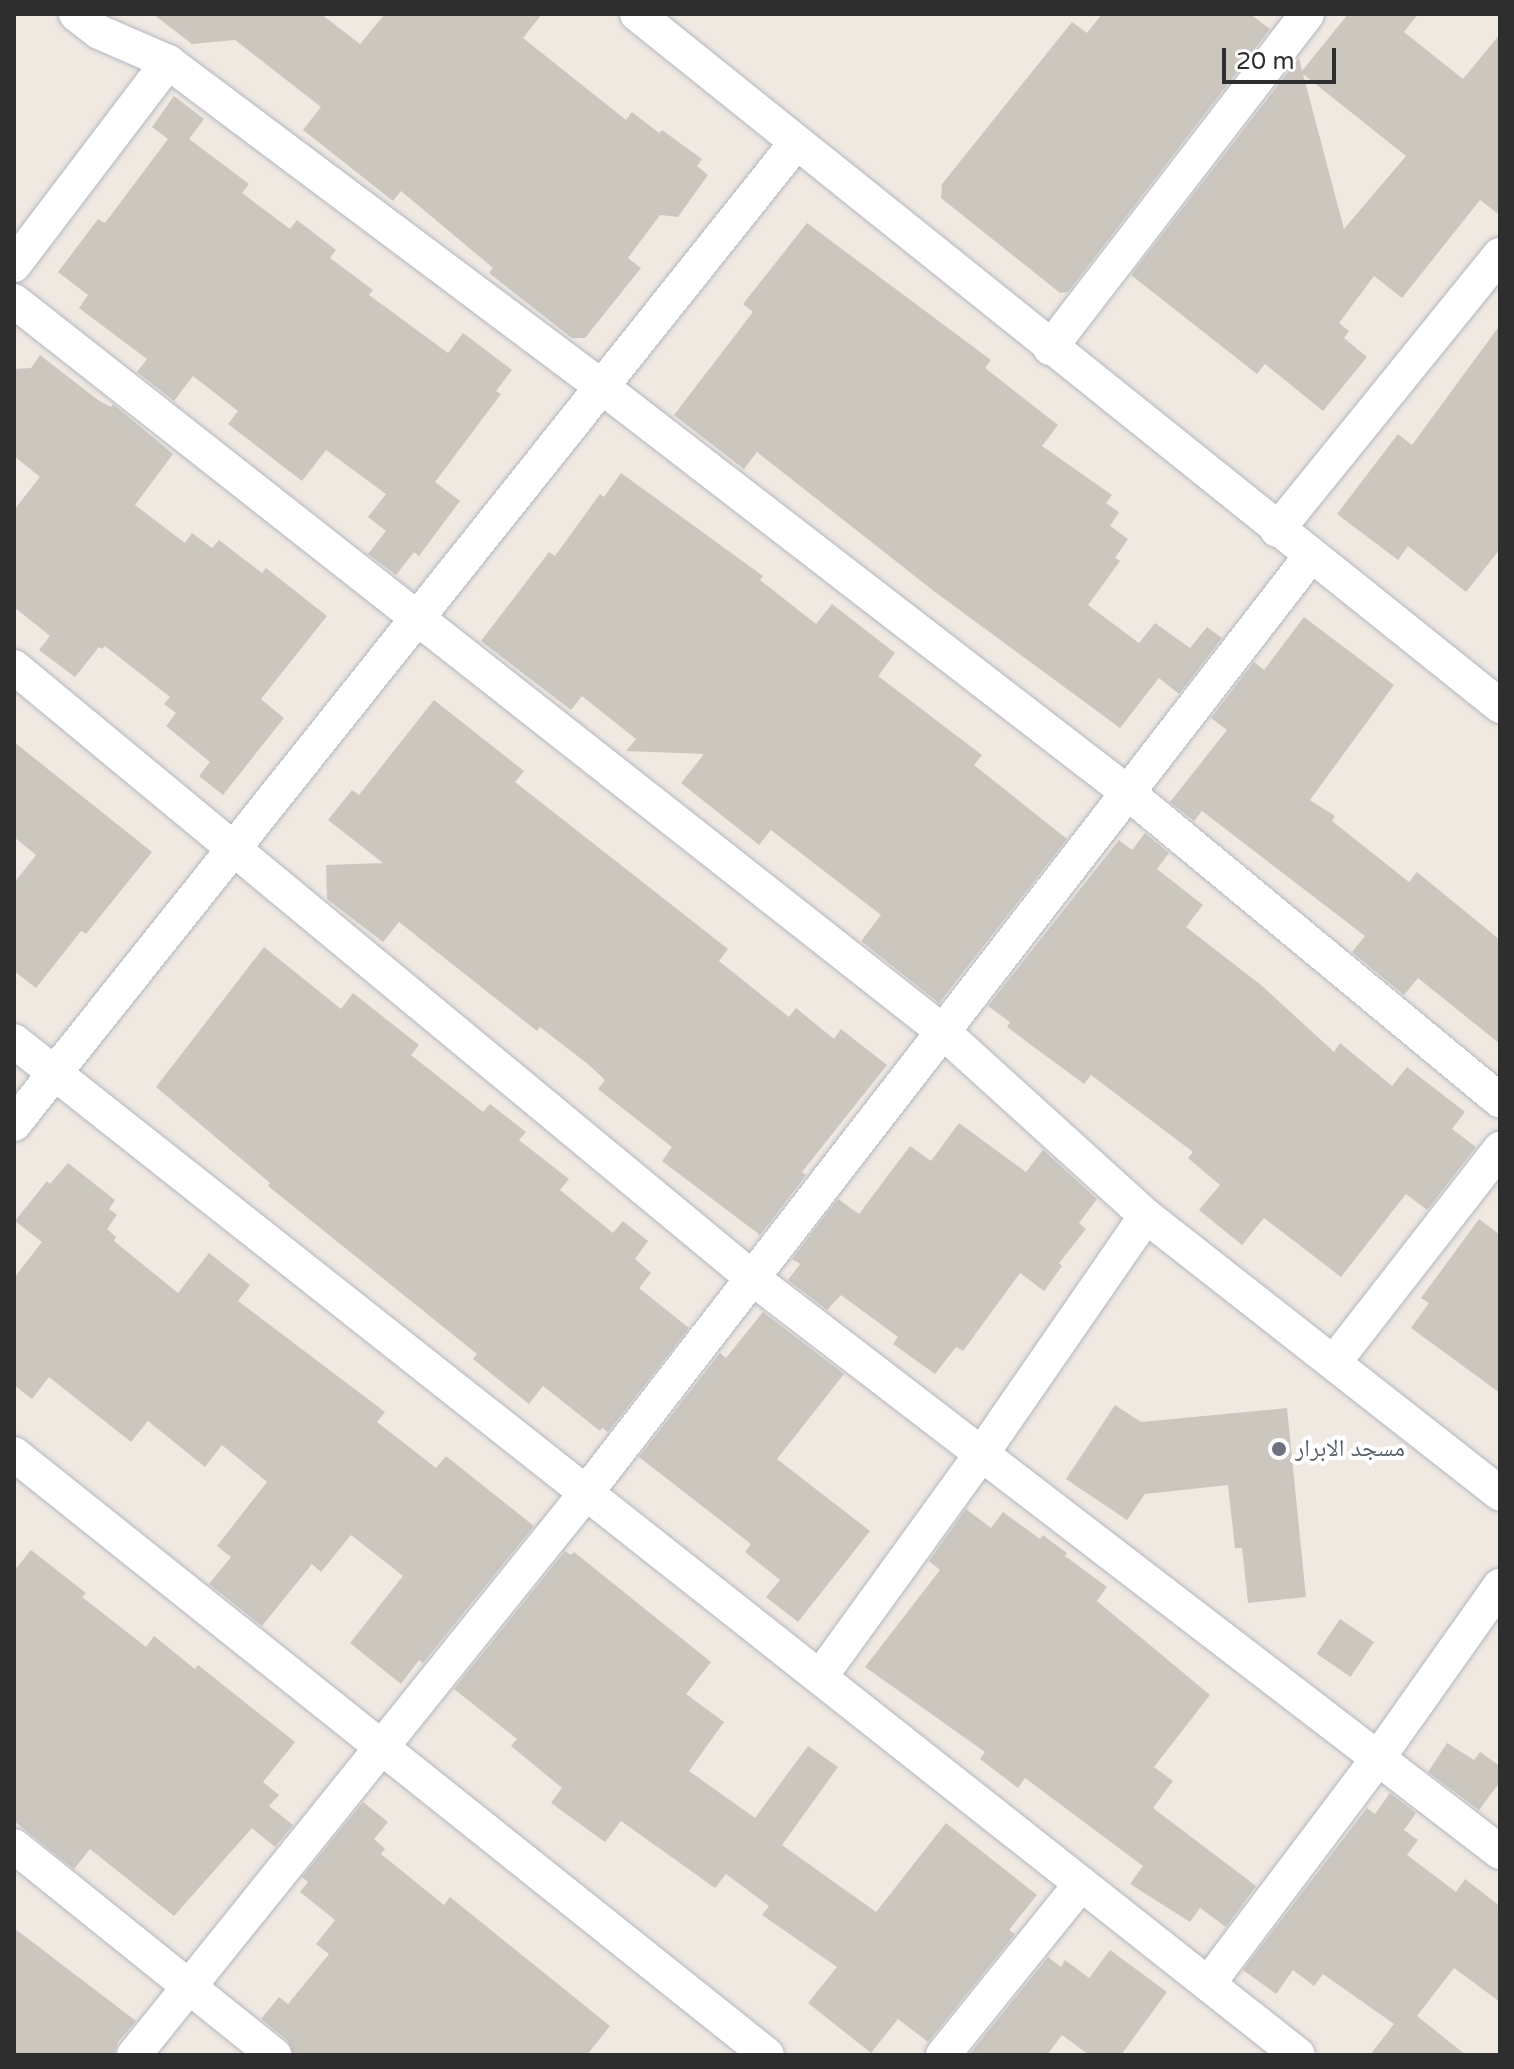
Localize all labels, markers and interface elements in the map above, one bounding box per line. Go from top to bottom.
scale bar [1226,32,1340,82]
text: 20 m [1236,47,1294,76]
place label: مسجد الابرار [1295,1435,1405,1463]
marker: مسجد الابرار [1270,1440,1288,1458]

